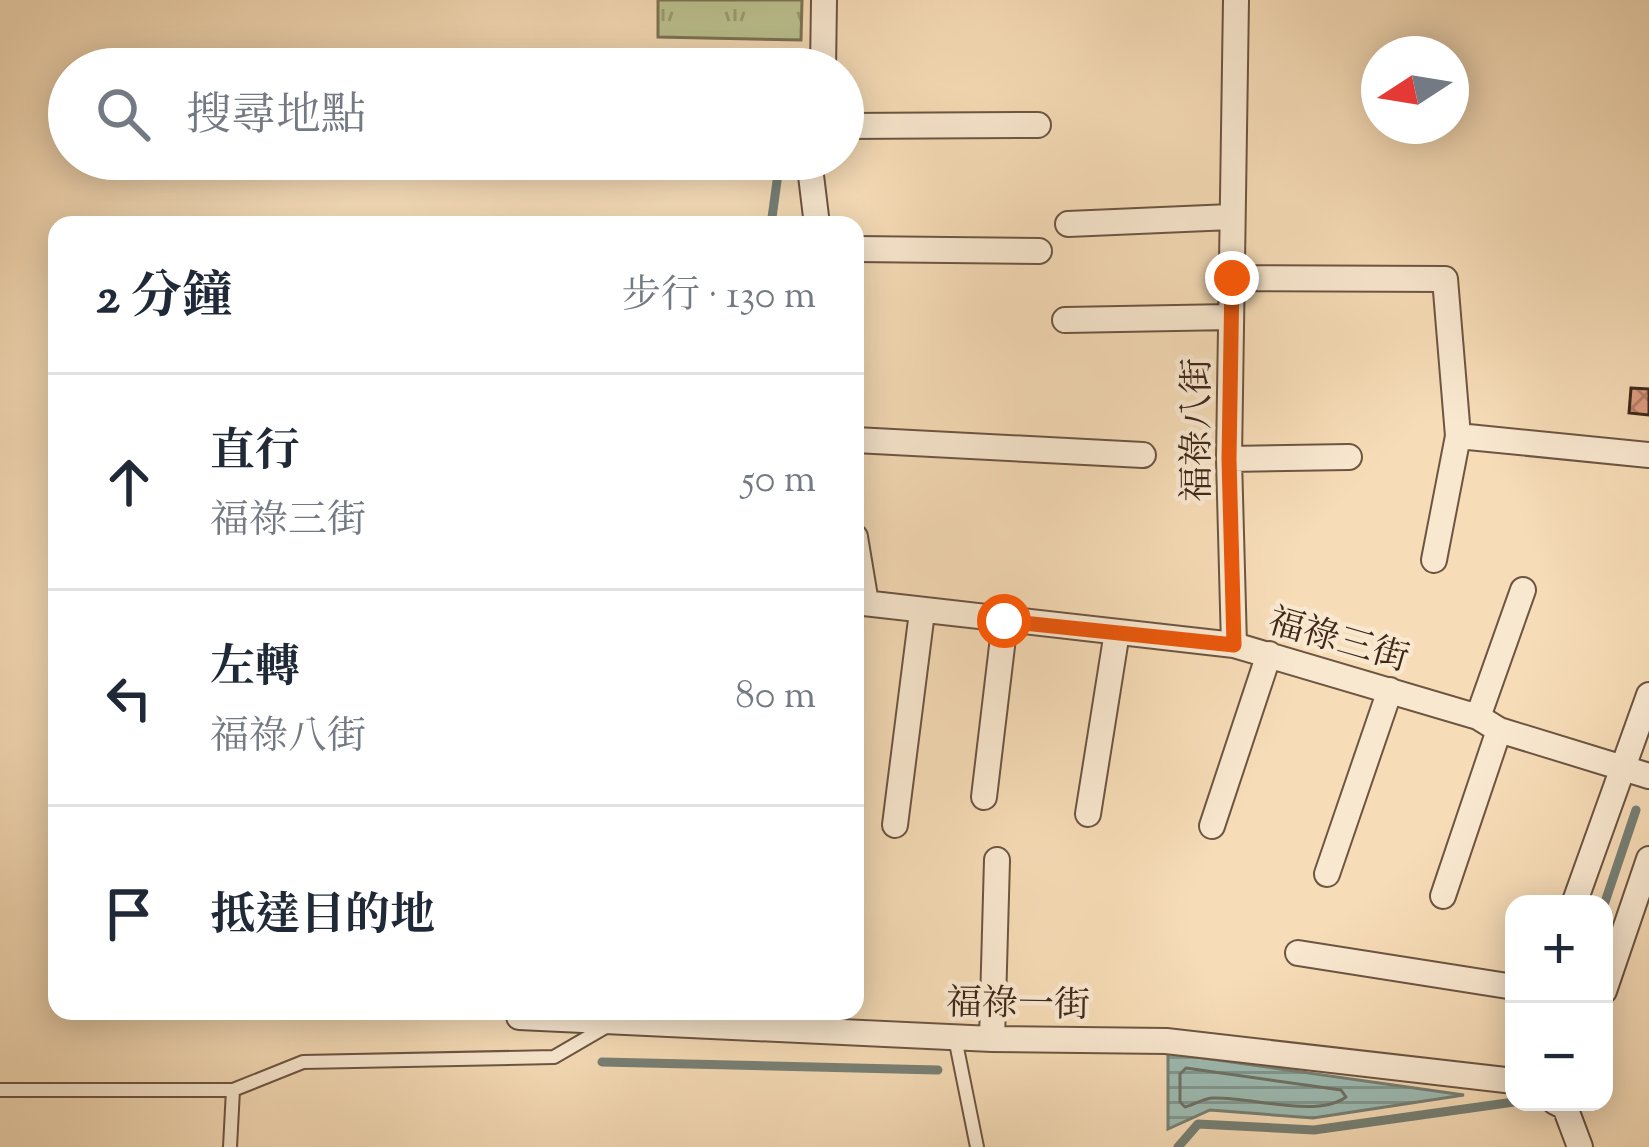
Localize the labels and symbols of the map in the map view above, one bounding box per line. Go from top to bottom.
north arrow [1361,36,1469,144]
route end [1205,251,1259,305]
street label: 福祿八街 [1173,358,1225,502]
route start [977,594,1031,648]
street label: 福祿三街 [1262,597,1414,687]
street label: 福祿一街 [945,979,1090,1033]

